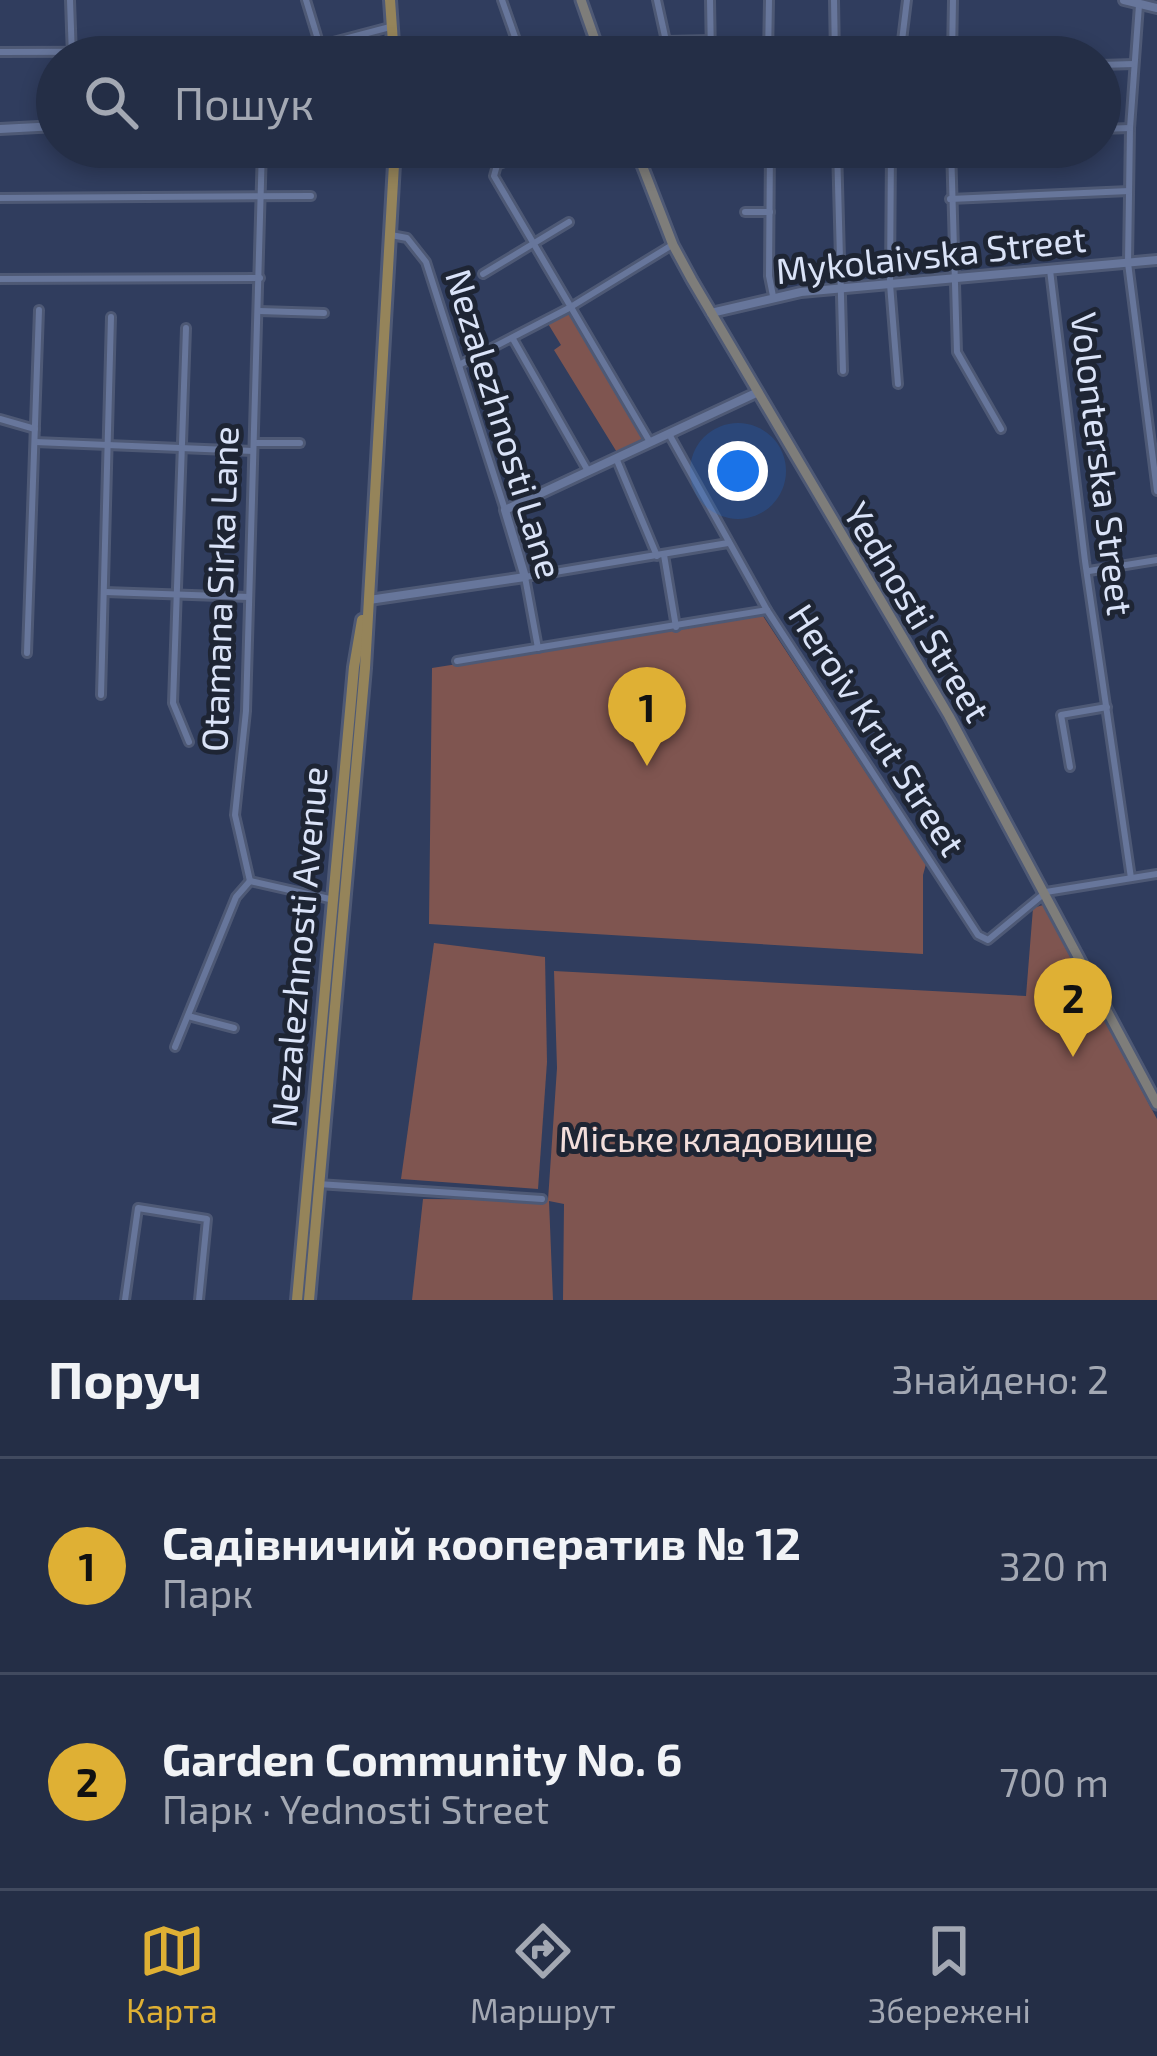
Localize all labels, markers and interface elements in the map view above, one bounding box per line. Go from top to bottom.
search box [36,36,1121,168]
icon: search [78,69,144,135]
text: Пошук [174,75,314,129]
street label: Mykolaivska Street [774,216,1088,291]
street label: Nezalezhnosti Lane [438,264,573,583]
street label: Volonterska Street [1064,310,1143,618]
street label: Otamana Sirka Lane [191,425,246,752]
your location [708,441,768,501]
street label: Yednosti Street [836,494,1001,729]
street label: Heroiv Krut Street [781,595,976,863]
pin: 1 [608,667,686,766]
street label: Nezalezhnosti Avenue [260,765,335,1129]
pin: 2 [1034,958,1112,1057]
park label: Міське кладовище [559,1116,873,1159]
text: Поруч [48,1348,202,1409]
text: Знайдено: 2 [892,1355,1109,1402]
text: Садівничий кооператив № 12 [162,1515,801,1569]
text: 1 [79,1542,95,1589]
text: 320 m [999,1542,1109,1589]
text: Парк [162,1569,253,1616]
text: Garden Community No. 6 [162,1731,682,1785]
text: 2 [76,1758,98,1805]
text: 700 m [999,1758,1109,1805]
text: Парк · Yednosti Street [162,1785,549,1832]
tab: Карта [126,1918,218,2030]
tab: Маршрут [470,1918,616,2030]
tab: Збережені [868,1918,1031,2030]

